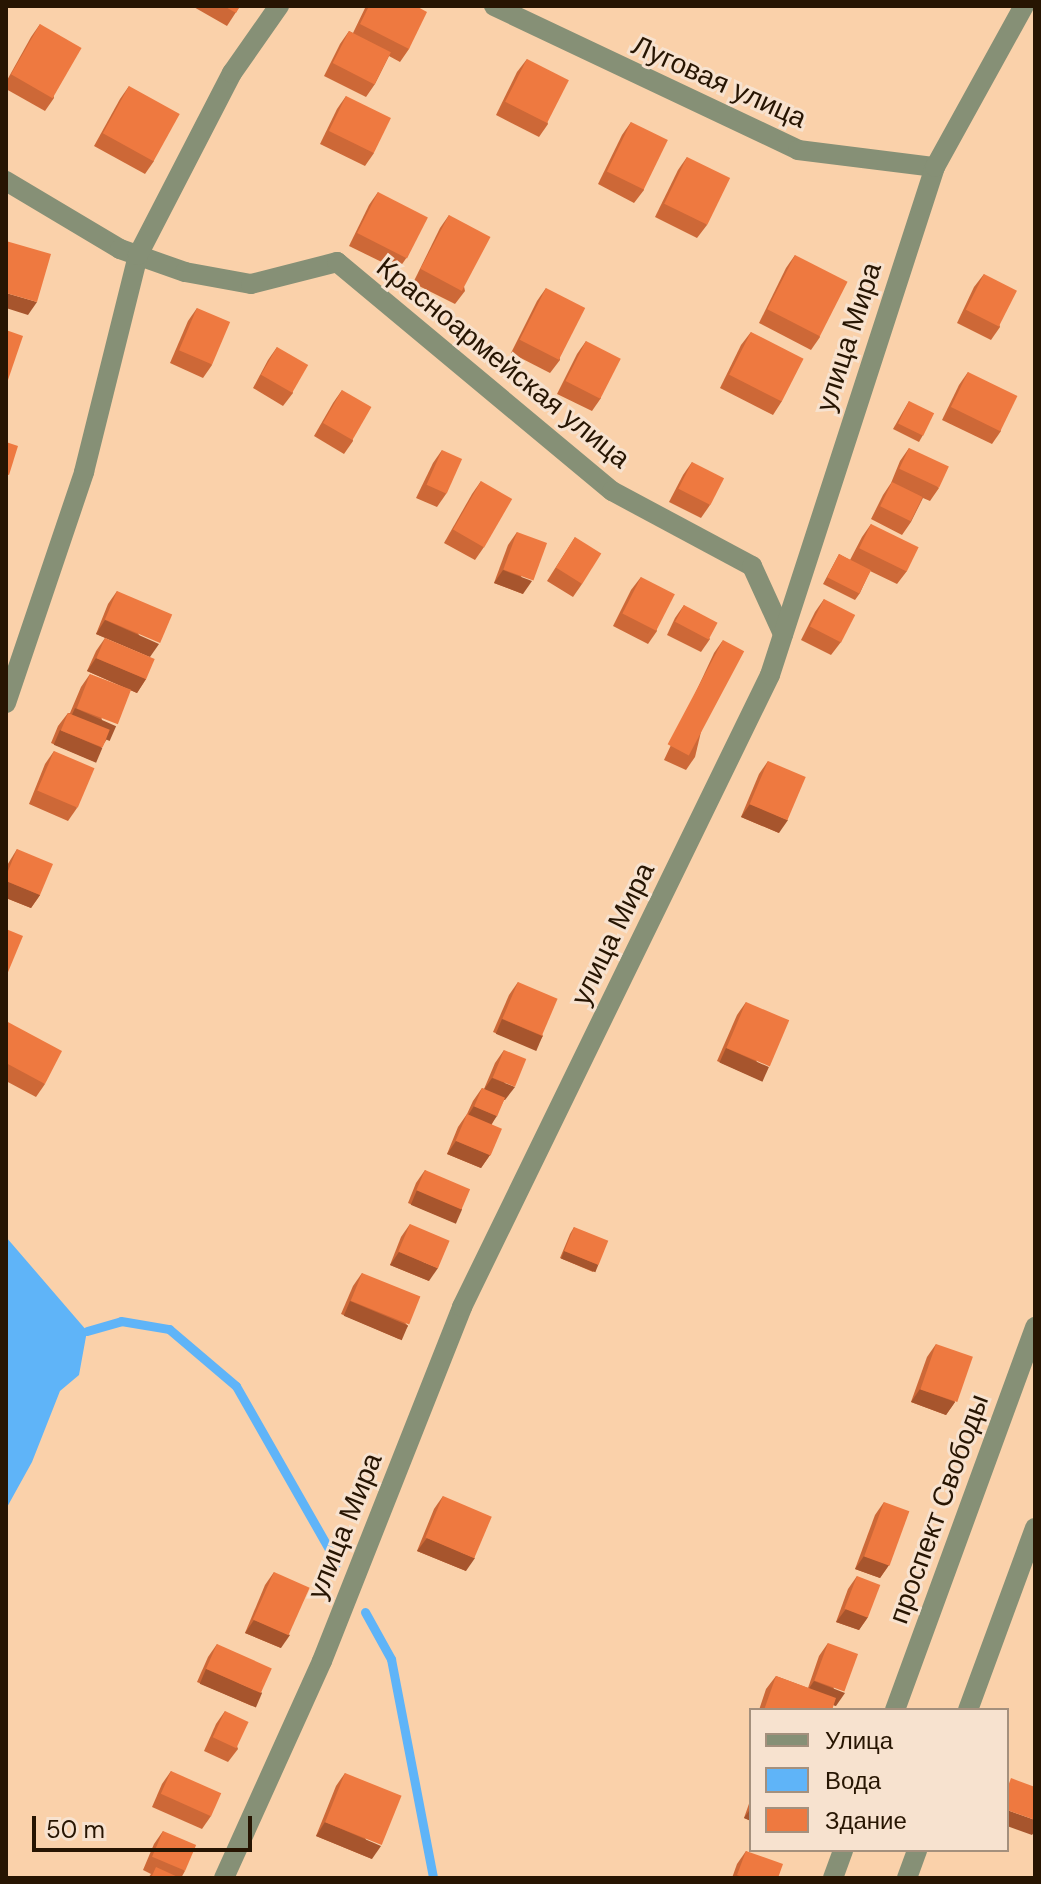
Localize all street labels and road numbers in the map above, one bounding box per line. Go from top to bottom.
street label: Луговая улица [626,29,812,135]
street label: Красноармейская улица [370,250,636,476]
street label: улица Мира [809,258,889,416]
street label: улица Мира [564,857,662,1011]
street label: проспект Свободы [882,1390,996,1628]
street label: улица Мира [300,1448,390,1604]

